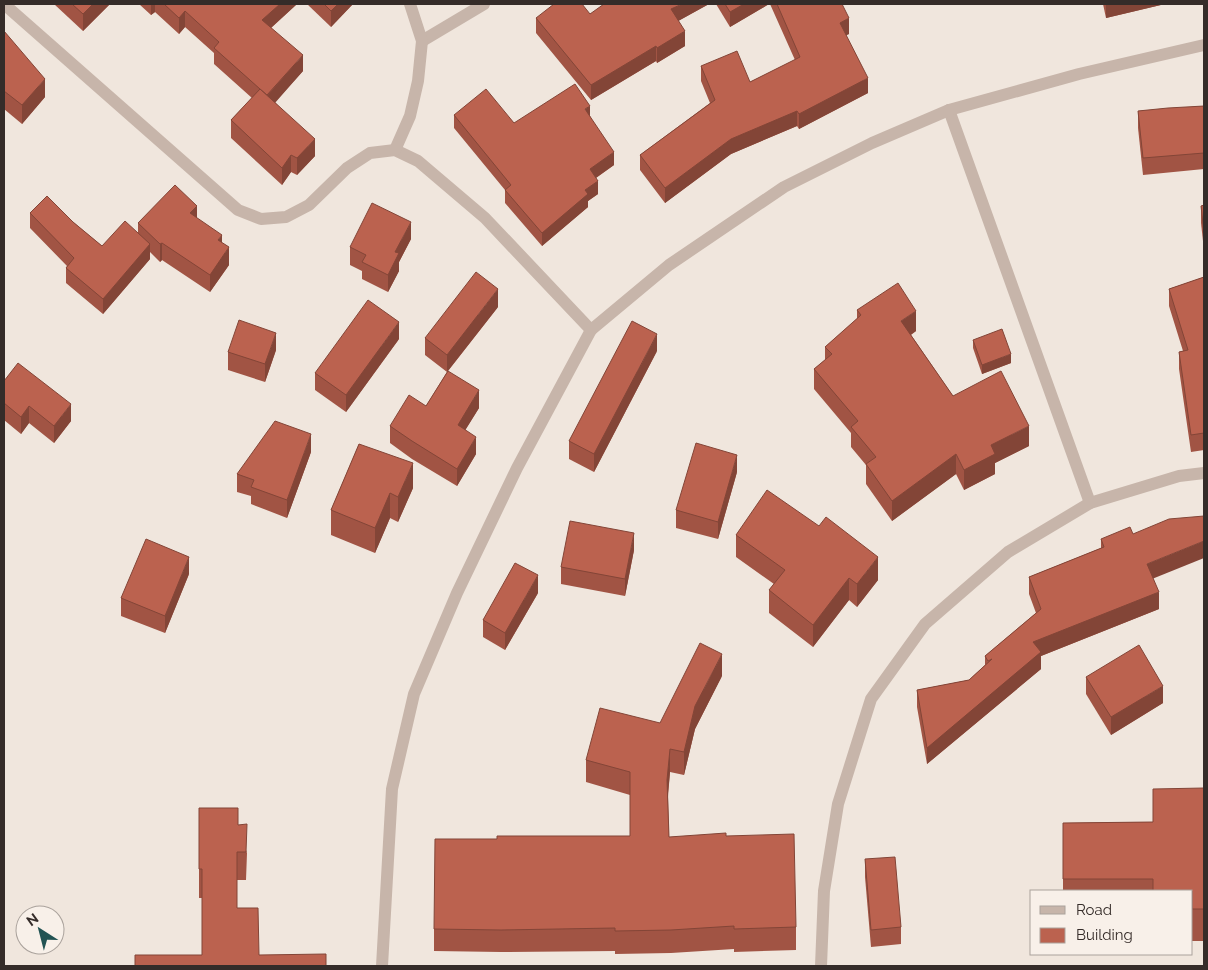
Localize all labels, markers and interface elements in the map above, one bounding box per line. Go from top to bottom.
legend [1030,890,1193,955]
text: Road [1076,901,1112,919]
north arrow [15,905,65,955]
text: N [23,910,41,929]
text: Building [1076,926,1133,944]

